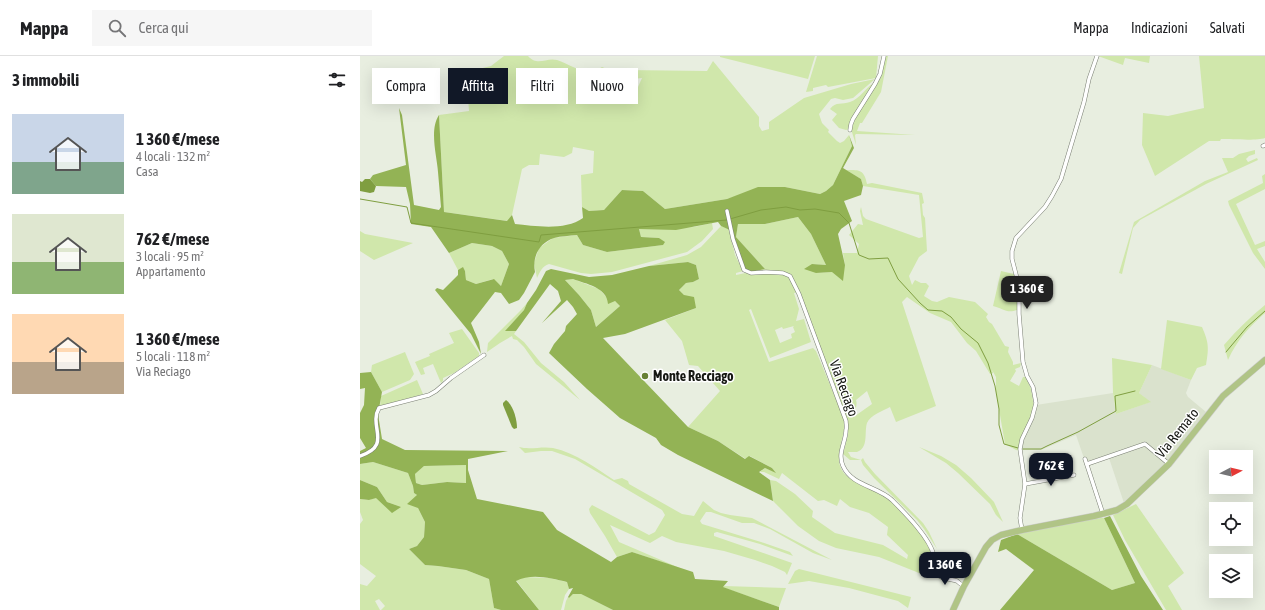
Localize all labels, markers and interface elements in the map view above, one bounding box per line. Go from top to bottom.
search box [92,10,372,46]
text: Mappa [20,17,68,39]
icon: search [106,17,128,39]
text: Cerca qui [138,19,189,36]
text: Mappa [1073,20,1109,36]
text: Indicazioni [1131,20,1188,36]
text: Salvati [1210,20,1245,36]
chip: Compra [372,68,440,104]
chip: Affitta [448,68,508,104]
chip: Filtri [516,68,568,104]
chip: Nuovo [576,68,638,104]
icon: filters [326,69,348,91]
text: 3 immobili [12,70,79,90]
text: 1 360 €/mese [136,129,220,149]
icon: home [44,130,92,178]
text: 4 locali · 132 m² [136,149,210,164]
text: Casa [136,164,159,179]
text: 762 €/mese [136,229,209,249]
icon: home [44,230,92,278]
text: 3 locali · 95 m² [136,249,204,264]
text: Appartamento [136,264,206,279]
pin: 1 360 € [990,276,1064,310]
text: 1 360 € [1010,281,1044,296]
text: 1 360 €/mese [136,329,220,349]
icon: home [44,330,92,378]
text: 5 locali · 118 m² [136,349,210,364]
street label: Via Reciago [826,358,862,418]
text: Via Reciago [136,364,191,379]
place label: Monte Recciago [653,368,734,384]
marker: Monte Recciago [640,371,650,381]
street label: Via Remato [1152,405,1202,461]
north arrow [1209,450,1253,494]
map controls [1209,450,1253,598]
pin: 762 € [1023,453,1079,487]
text: 762 € [1038,458,1064,473]
button: locate [1209,502,1253,546]
pin: 1 360 € [908,552,982,586]
button: layers [1209,554,1253,598]
text: 1 360 € [928,557,962,572]

